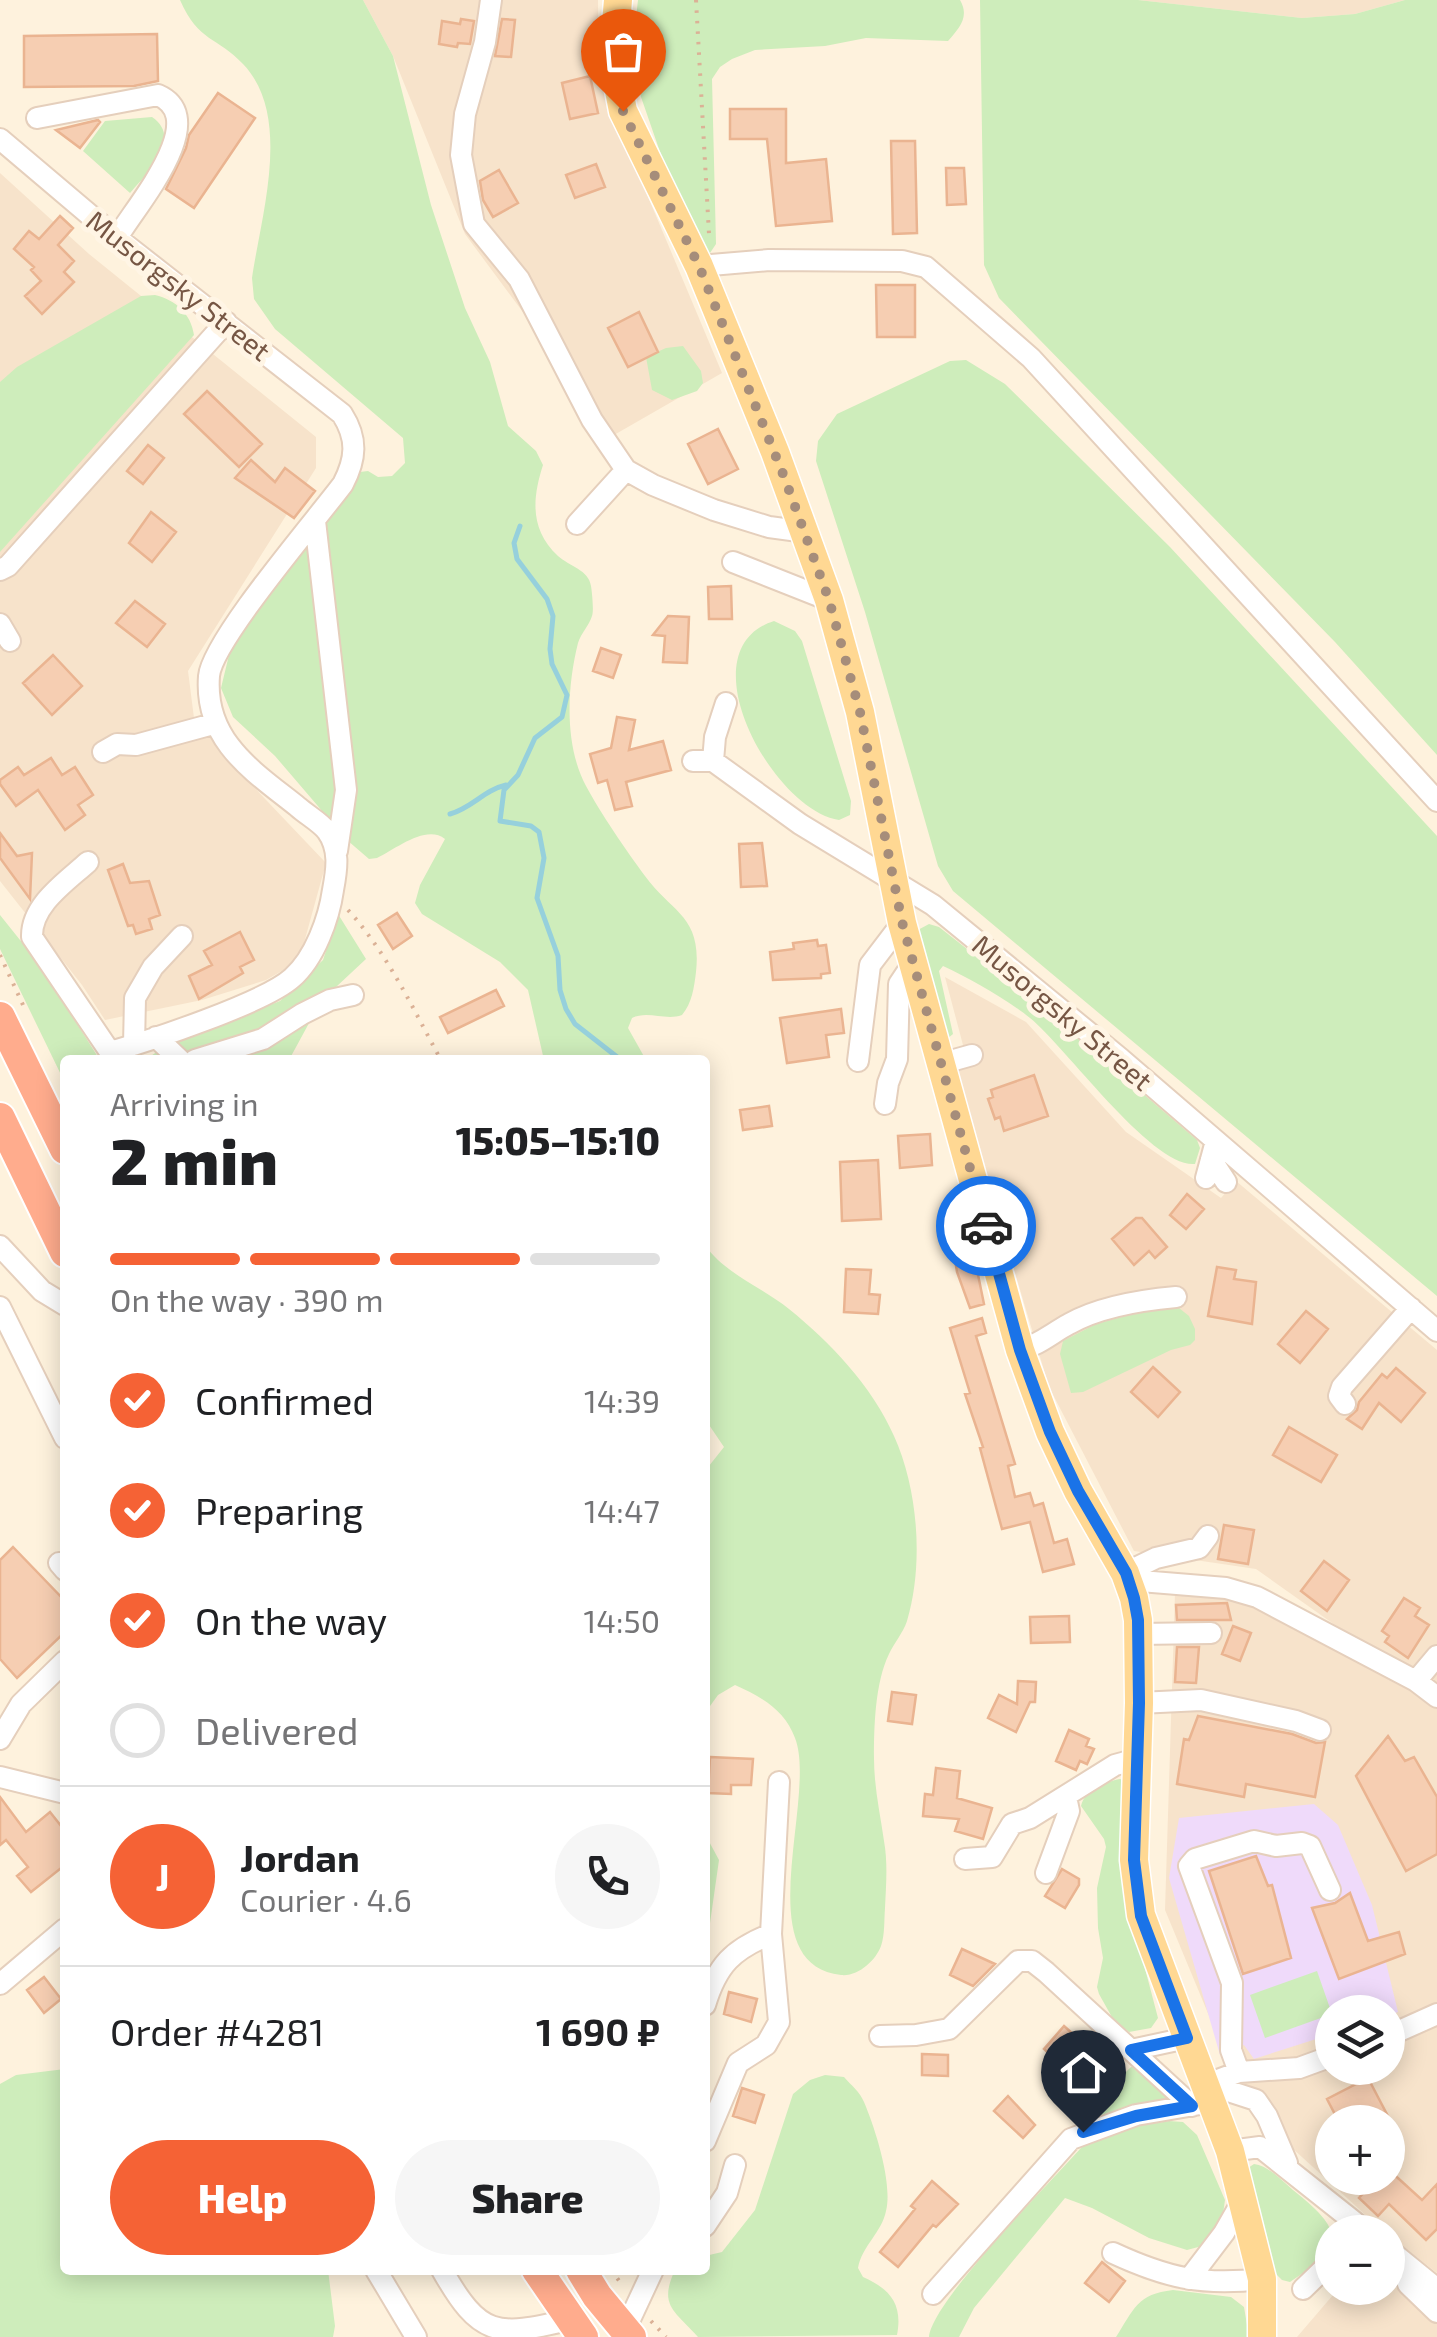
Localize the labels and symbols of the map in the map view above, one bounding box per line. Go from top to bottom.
pin [581,9,666,112]
street label: Musorgsky Street [80,203,278,367]
street label: Musorgsky Street [966,927,1160,1097]
courier [936,1176,1036,1276]
pin [1041,2030,1126,2133]

